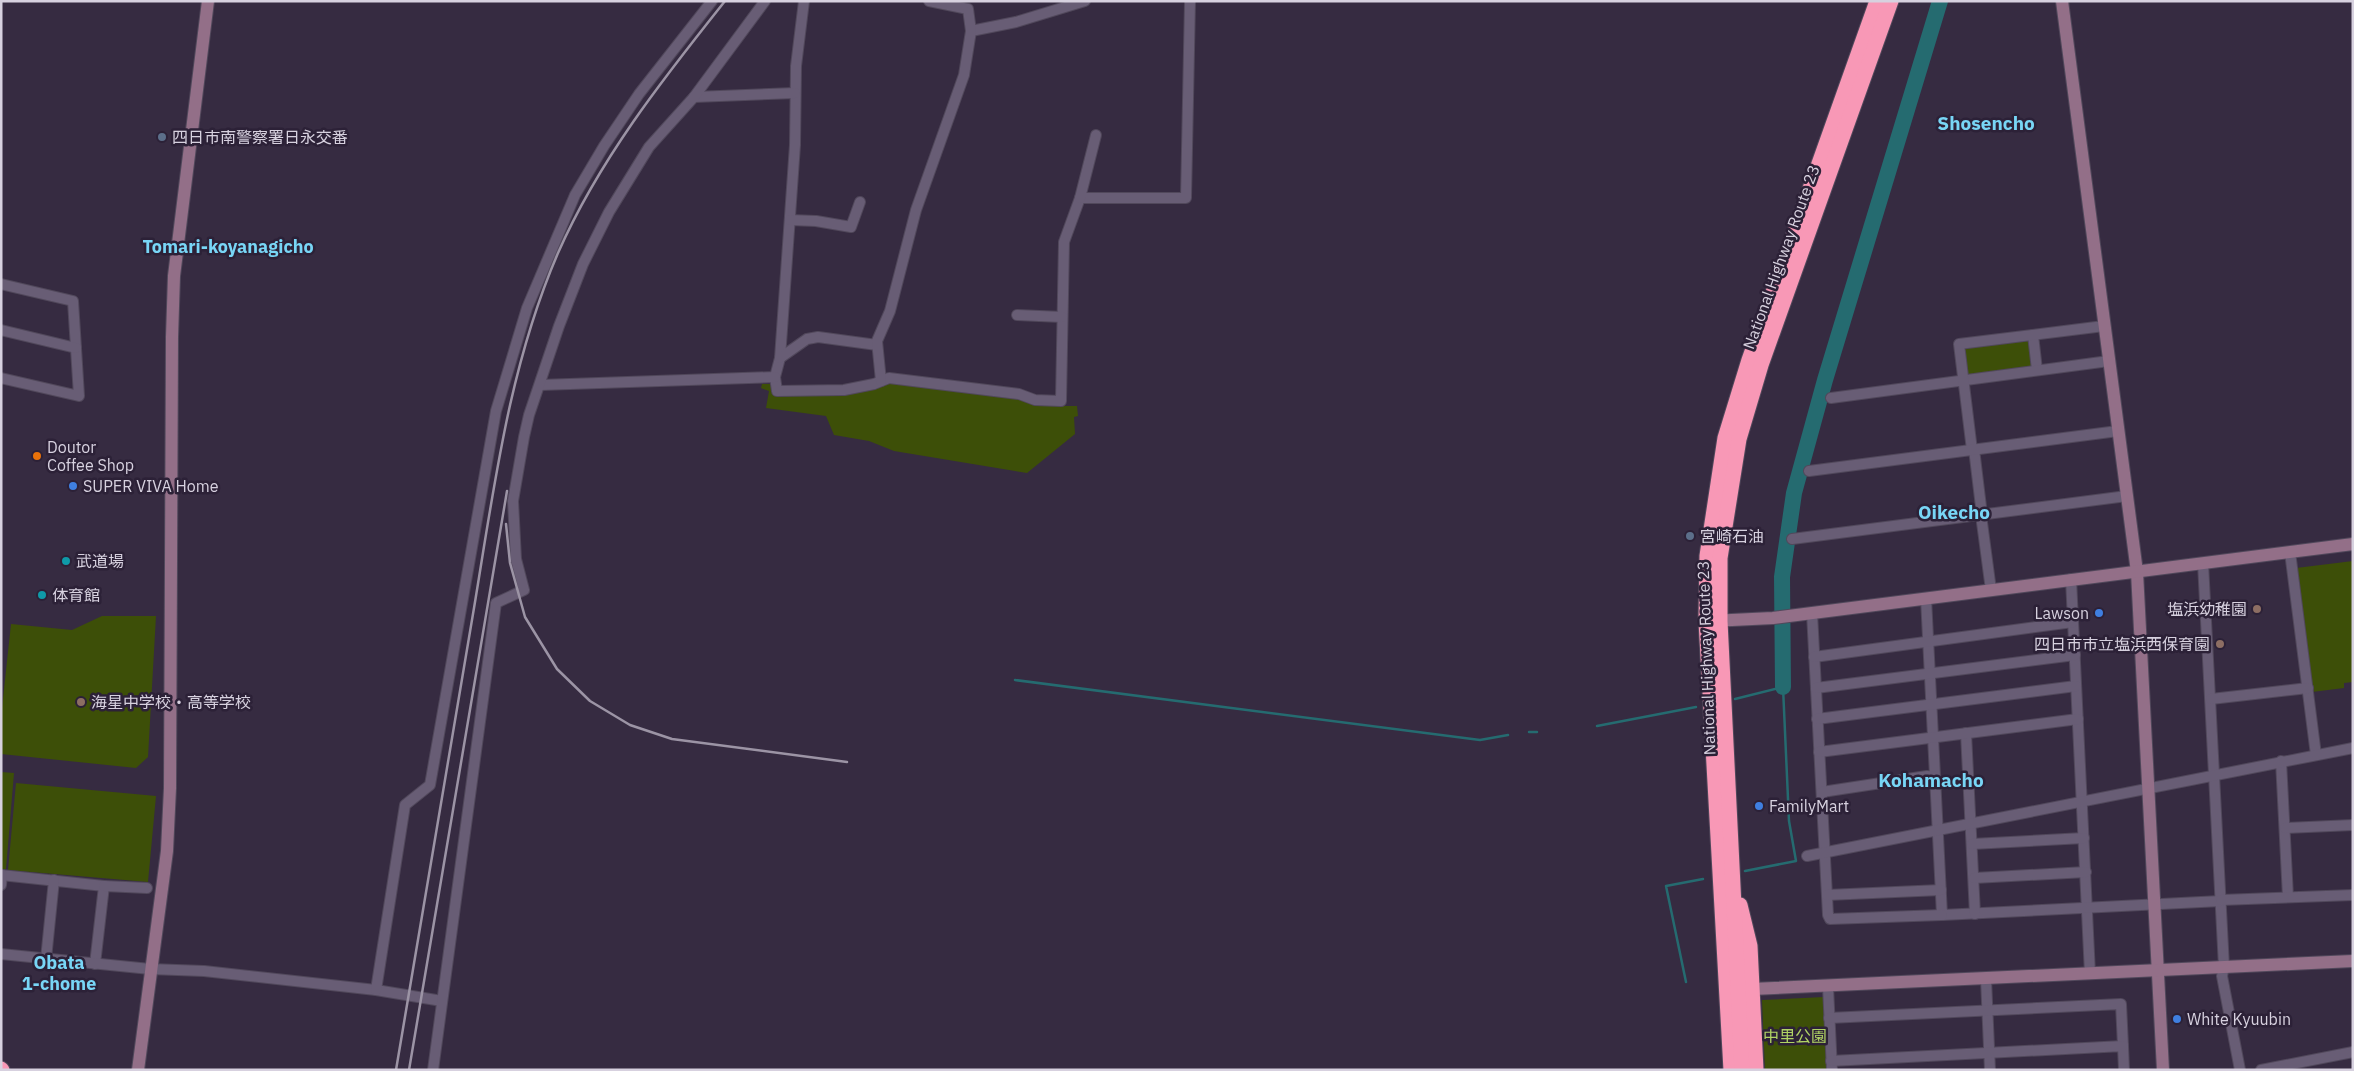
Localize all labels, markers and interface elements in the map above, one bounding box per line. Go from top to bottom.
district label: Shosencho [1937,111,2035,135]
place label: 四日市南警察署日永交番 [172,127,348,147]
marker: 四日市南警察署日永交番 [156,131,168,143]
street label: National Highway Route 23 [1738,162,1824,352]
district label: Tomari-koyanagicho [142,235,314,258]
place label: Doutor Coffee Shop [47,437,134,475]
marker: Doutor Coffee Shop [31,450,43,462]
place label: SUPER VIVA Home [83,476,219,496]
marker: SUPER VIVA Home [67,480,79,492]
district label: Oikecho [1918,500,1990,524]
place label: 宮崎石油 [1700,526,1764,546]
marker: 宮崎石油 [1684,530,1696,542]
place label: 武道場 [76,551,124,571]
marker: 武道場 [60,555,72,567]
street label: National Highway Route 23 [1693,560,1719,756]
place label: 体育館 [52,585,100,605]
marker: 体育館 [36,589,48,601]
place label: 塩浜幼稚園 [2167,599,2247,619]
place label: Lawson [2034,603,2089,623]
marker: 塩浜幼稚園 [2251,603,2263,615]
marker: Lawson [2093,607,2105,619]
place label: 四日市市立塩浜西保育園 [2034,634,2210,654]
marker: 四日市市立塩浜西保育園 [2214,638,2226,650]
place label: 海星中学校・高等学校 [91,692,251,712]
marker: 海星中学校・高等学校 [75,696,87,708]
district label: Kohamacho [1878,768,1984,792]
place label: FamilyMart [1769,796,1849,816]
marker: FamilyMart [1753,800,1765,812]
district label: Obata 1-chome [22,951,96,995]
place label: White Kyuubin [2187,1009,2291,1029]
marker: White Kyuubin [2171,1013,2183,1025]
park label: 中里公園 [1763,1026,1827,1046]

